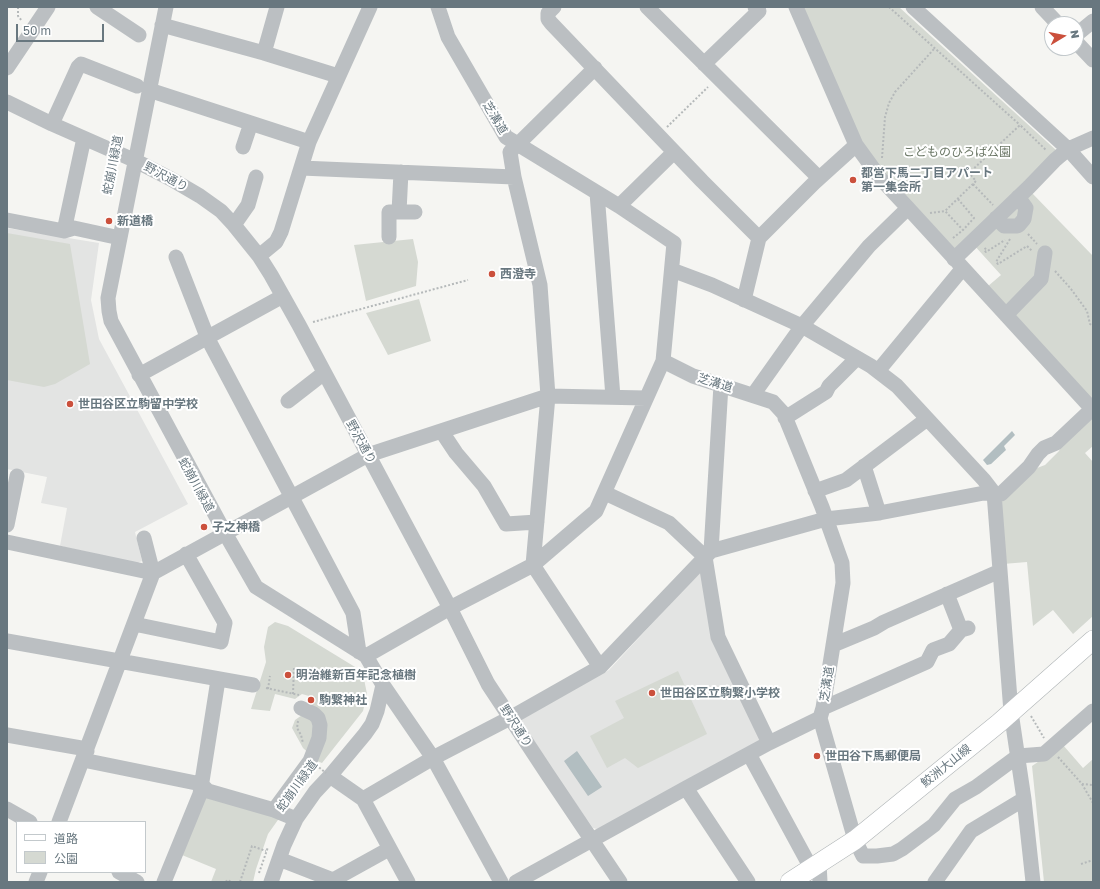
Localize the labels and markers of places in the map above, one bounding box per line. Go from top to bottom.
place label: 都営下馬二丁目アパート 第一集会所 [861,166,993,194]
marker: 都営下馬二丁目アパート 第一集会所 [848,175,858,185]
place label: 新道橋 [117,214,153,228]
marker: 新道橋 [104,216,114,226]
place label: 西澄寺 [500,267,536,281]
marker: 西澄寺 [487,269,497,279]
place label: 世田谷区立駒留中学校 [78,397,198,411]
marker: 世田谷区立駒留中学校 [65,399,75,409]
place label: 子之神橋 [212,520,260,534]
marker: 子之神橋 [199,522,209,532]
place label: 明治維新百年記念植樹 [296,668,416,682]
marker: 明治維新百年記念植樹 [283,670,293,680]
place label: 世田谷区立駒繋小学校 [660,686,780,700]
marker: 世田谷区立駒繋小学校 [647,688,657,698]
place label: 駒繋神社 [319,693,367,707]
marker: 駒繋神社 [306,695,316,705]
place label: 世田谷下馬郵便局 [825,749,921,763]
marker: 世田谷下馬郵便局 [812,751,822,761]

